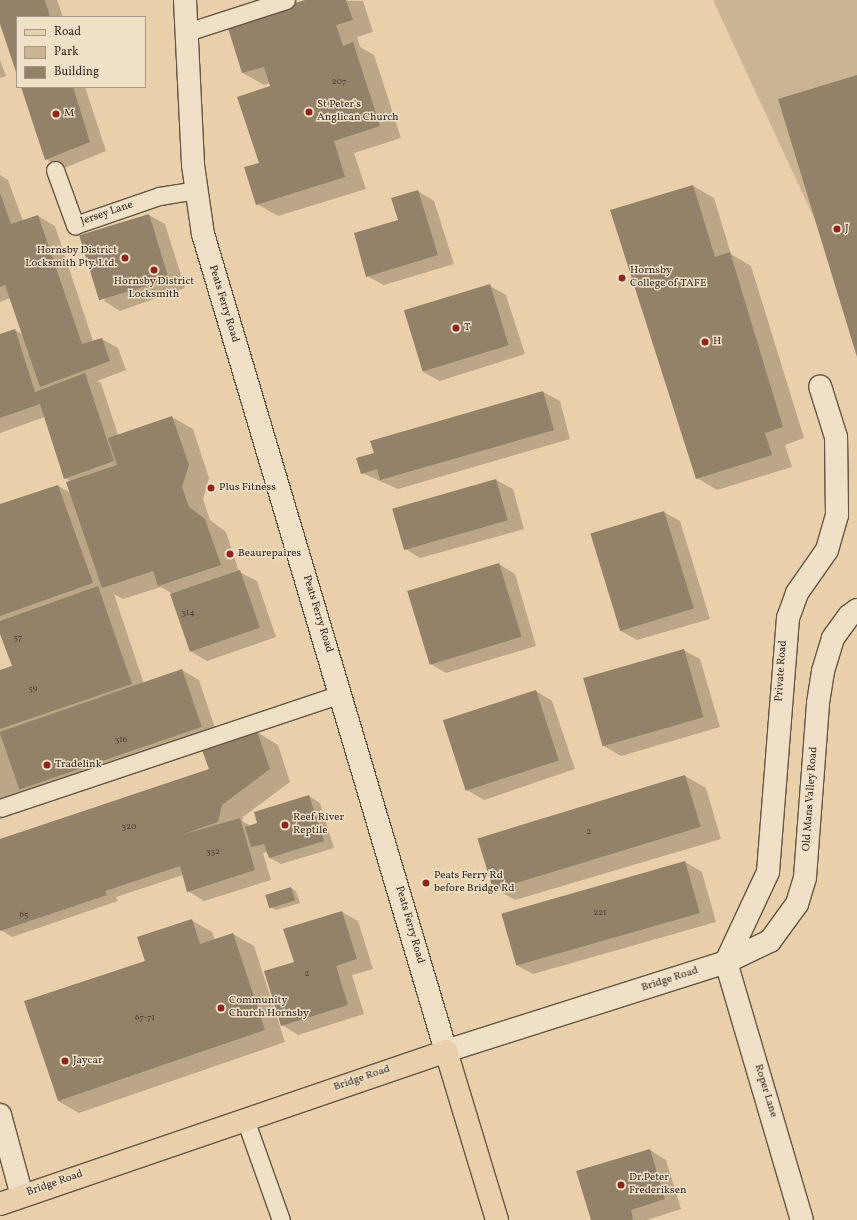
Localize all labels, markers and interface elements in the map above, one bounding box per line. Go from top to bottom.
legend [16,16,146,88]
text: Road [54,24,81,40]
text: Park [54,44,79,60]
text: Building [54,64,99,80]
house number: 207 [332,77,346,87]
place label: St Peter's Anglican Church [317,99,398,125]
place label: M [64,107,74,121]
marker: St Peter's Anglican Church [304,107,314,117]
marker: M [51,109,61,119]
street label: Jersey Lane [79,199,135,229]
place label: J [845,222,849,236]
marker: J [832,224,842,234]
place label: Hornsby District Locksmith Pty. Ltd. [25,245,117,271]
marker: Hornsby District Locksmith Pty. Ltd. [120,253,130,263]
street label: Peats Ferry Road [205,264,241,344]
marker: Hornsby District Locksmith [149,265,159,275]
place label: Hornsby College of TAFE [630,265,706,291]
marker: Hornsby College of TAFE [617,273,627,283]
place label: Hornsby District Locksmith [114,276,194,302]
place label: T [464,321,470,335]
marker: T [451,323,461,333]
place label: H [713,335,721,349]
marker: H [700,337,710,347]
place label: Plus Fitness [219,481,276,495]
marker: Plus Fitness [206,483,216,493]
place label: Beaurepaires [238,547,301,561]
marker: Beaurepaires [225,549,235,559]
street label: Peats Ferry Road [299,574,335,654]
house number: 314 [181,608,195,618]
house number: 57 [14,633,22,643]
street label: Private Road [773,640,791,702]
house number: 59 [29,684,37,694]
house number: 316 [115,735,127,745]
street label: Old Mans Valley Road [801,746,821,852]
place label: Tradelink [55,758,102,772]
marker: Tradelink [42,760,52,770]
place label: Reef River Reptile [293,812,343,838]
marker: Reef River Reptile [280,820,290,830]
house number: 320 [122,822,136,832]
house number: 2 [587,827,591,837]
house number: 332 [206,847,220,857]
place label: Peats Ferry Rd before Bridge Rd [434,870,514,896]
marker: Peats Ferry Rd before Bridge Rd [421,878,431,888]
street label: Peats Ferry Road [392,884,426,966]
house number: 221 [593,908,607,918]
house number: 65 [20,910,28,920]
street label: Bridge Road [640,965,700,995]
house number: 2 [305,969,309,979]
place label: Community Church Hornsby [229,995,309,1021]
marker: Community Church Hornsby [216,1003,226,1013]
house number: 67-71 [135,1013,155,1023]
place label: Jaycar [73,1054,103,1068]
marker: Jaycar [60,1056,70,1066]
street label: Bridge Road [332,1063,392,1095]
street label: Roper Lane [751,1063,779,1119]
street label: Bridge Road [25,1168,85,1200]
place label: Dr.Peter Frederiksen [629,1172,686,1198]
marker: Dr.Peter Frederiksen [616,1180,626,1190]

